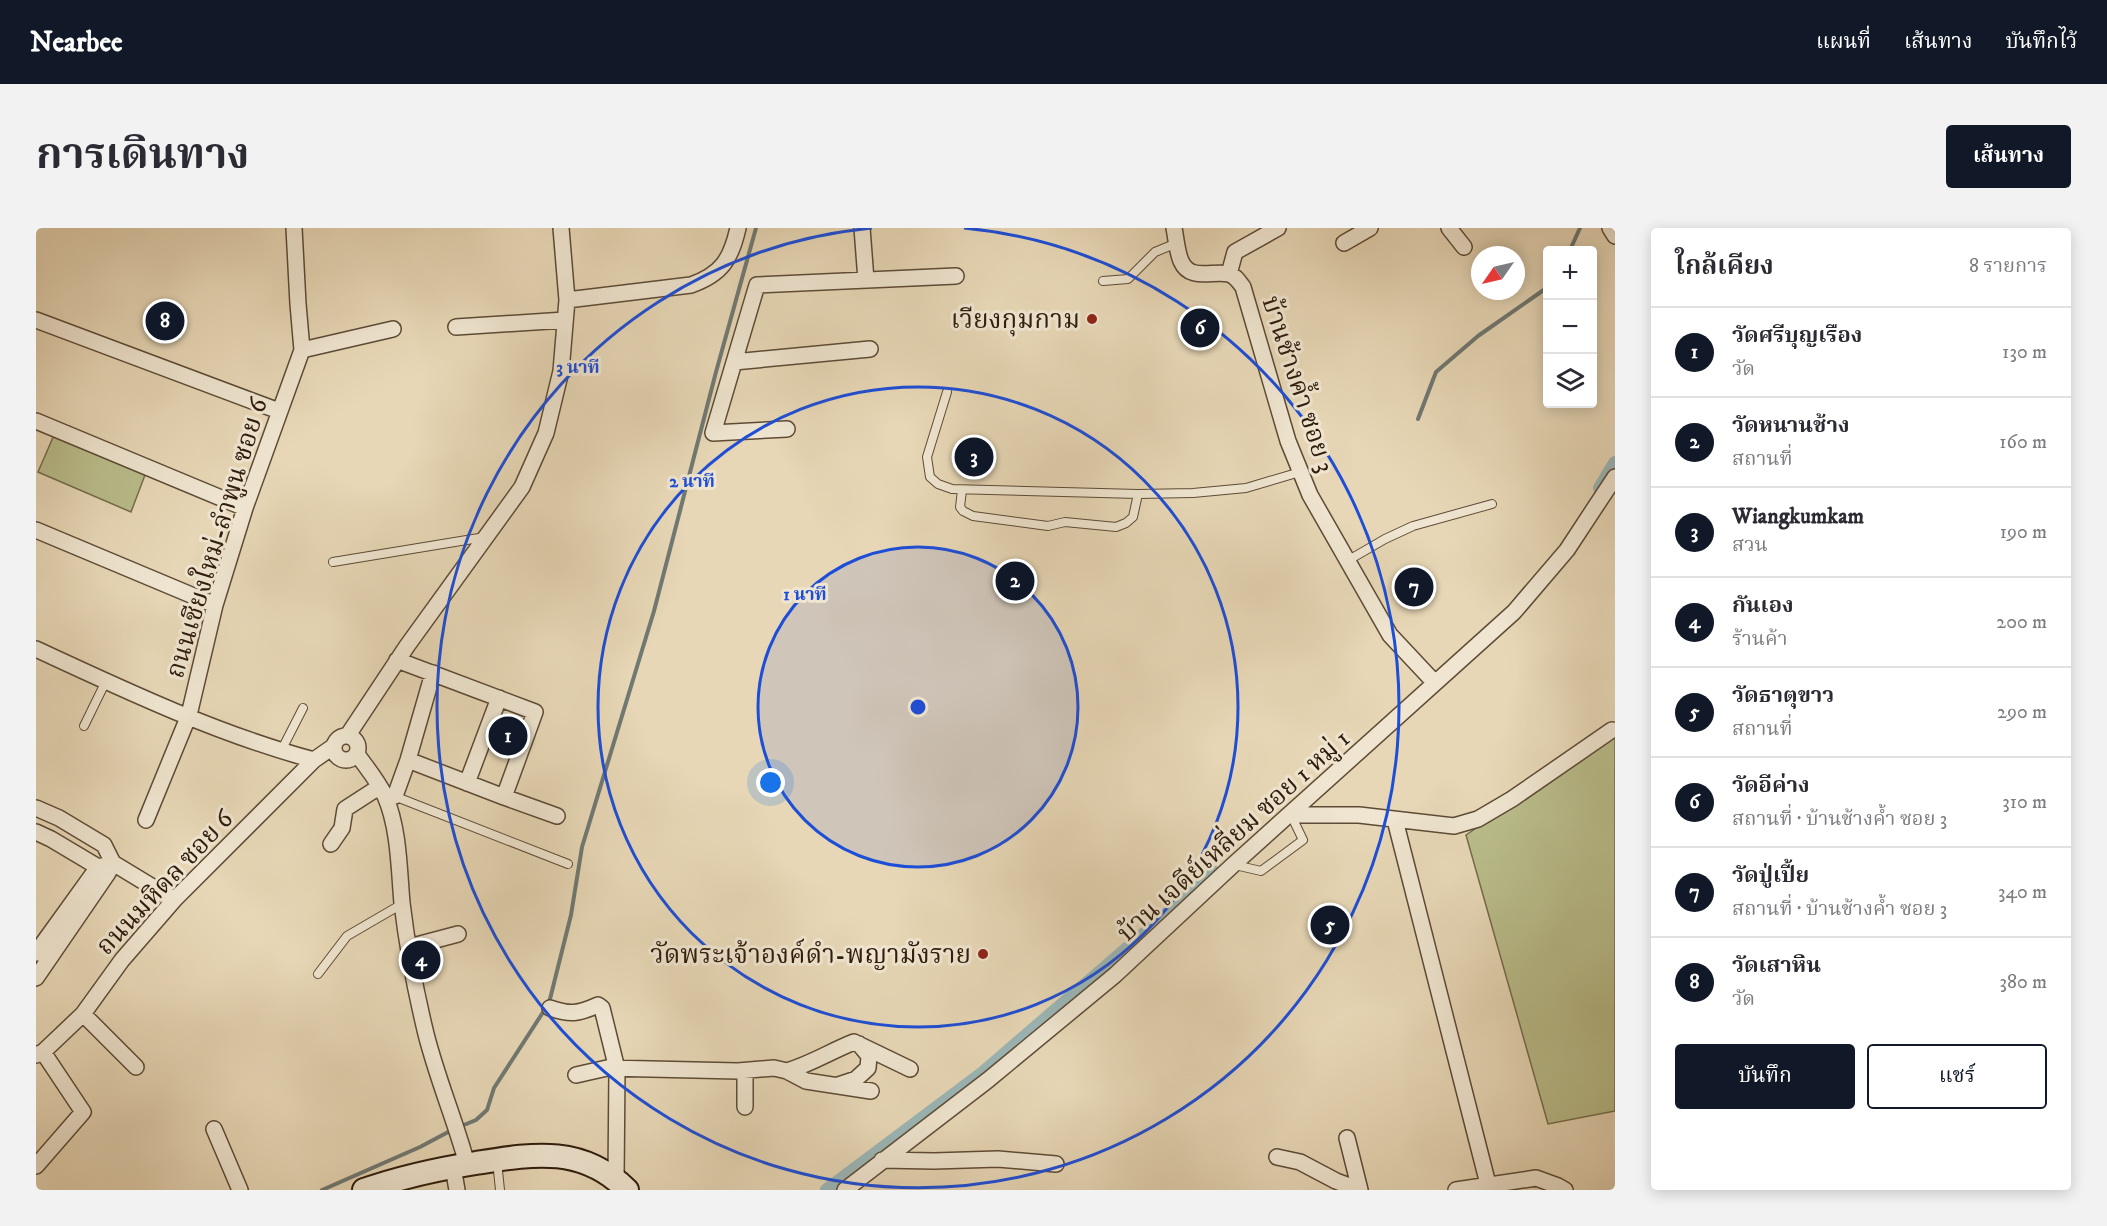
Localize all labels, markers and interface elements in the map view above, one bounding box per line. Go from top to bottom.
text: Nearbee [30,25,123,60]
text: แผนที่ [1816,29,1871,55]
text: เส้นทาง [1904,29,1972,55]
text: บันทึกไว้ [2005,29,2077,55]
button: เส้นทาง [1946,125,2071,188]
text: การเดินทาง [36,130,249,182]
north arrow [1471,246,1525,300]
map controls [1543,246,1597,408]
button: + [1543,246,1597,300]
text: ใกล้เคียง [1675,250,1774,283]
text: 8 รายการ [1969,254,2047,279]
street label: บ้านช้างค้ำ ซอย 3 [1254,291,1345,477]
pin: 8 [146,298,184,344]
button: − [1543,300,1597,354]
place label: เวียงกุมกาม [951,304,1080,337]
pin: 6 [1180,306,1220,350]
marker: เวียงกุมกาม [1085,312,1099,326]
text: วัดศรีบุญเรือง [1732,322,1862,349]
text: 1 [1691,340,1698,365]
text: 130 m [2002,340,2047,365]
button: layers [1543,354,1597,408]
text: 3 นาที [556,357,600,379]
text: วัด [1732,357,1755,382]
street label: ถนนเชียงใหม่-ลำพูน ซอย 6 [156,392,276,683]
text: วัดหนานช้าง [1732,412,1849,439]
text: 2 [1690,430,1699,455]
text: 160 m [1999,430,2047,455]
pin: 3 [954,434,994,480]
text: สถานที่ [1732,447,1793,472]
text: 2 นาที [669,471,715,493]
text: Wiangkumkam [1732,503,1864,530]
text: 3 [1691,520,1698,545]
text: 190 m [2000,520,2047,545]
text: สวน [1732,533,1768,558]
pin: 2 [996,558,1034,604]
pin: 7 [1394,564,1434,610]
text: 1 นาที [783,584,827,606]
text: กันเอง [1732,592,1794,619]
text: 4 [1689,610,1700,635]
text: 200 m [1996,610,2047,635]
text: ร้านค้า [1732,627,1787,652]
text: วัดธาตุขาว [1732,682,1834,709]
centre of rings [908,697,928,717]
text: 5 [1690,700,1699,725]
text: 290 m [1997,700,2047,725]
pin: 1 [488,714,528,758]
text: สถานที่ [1732,717,1793,742]
street label: บ้าน เจดีย์เหลี่ยม ซอย 1 หมู่ 1 [1108,720,1357,949]
your location [756,768,785,797]
text: วัดอีค่าง [1732,772,1810,799]
text: 6 [1689,790,1700,815]
text: 310 m [2002,790,2047,815]
street label: ถนนมหิดล ซอย 6 [89,802,242,963]
text: สถานที่ · บ้านช้างค้ำ ซอย 3 [1732,807,1947,832]
text: วัดปู่เปี้ย [1732,862,1809,889]
text: 7 [1689,880,1700,905]
text: 340 m [1998,880,2047,905]
text: สถานที่ · บ้านช้างค้ำ ซอย 3 [1732,897,1947,922]
pin: 5 [1310,902,1350,948]
pin: 4 [402,938,440,982]
place label: วัดพระเจ้าองค์ดำ-พญามังราย [650,938,971,972]
marker: วัดพระเจ้าองค์ดำ-พญามังราย [976,947,990,961]
text: วัดเสาหิน [1732,952,1821,979]
text: 8 [1689,970,1700,995]
text: 380 m [1999,970,2047,995]
text: วัด [1732,987,1755,1012]
button: บันทึก [1675,1044,1855,1109]
button: แชร์ [1867,1044,2047,1109]

